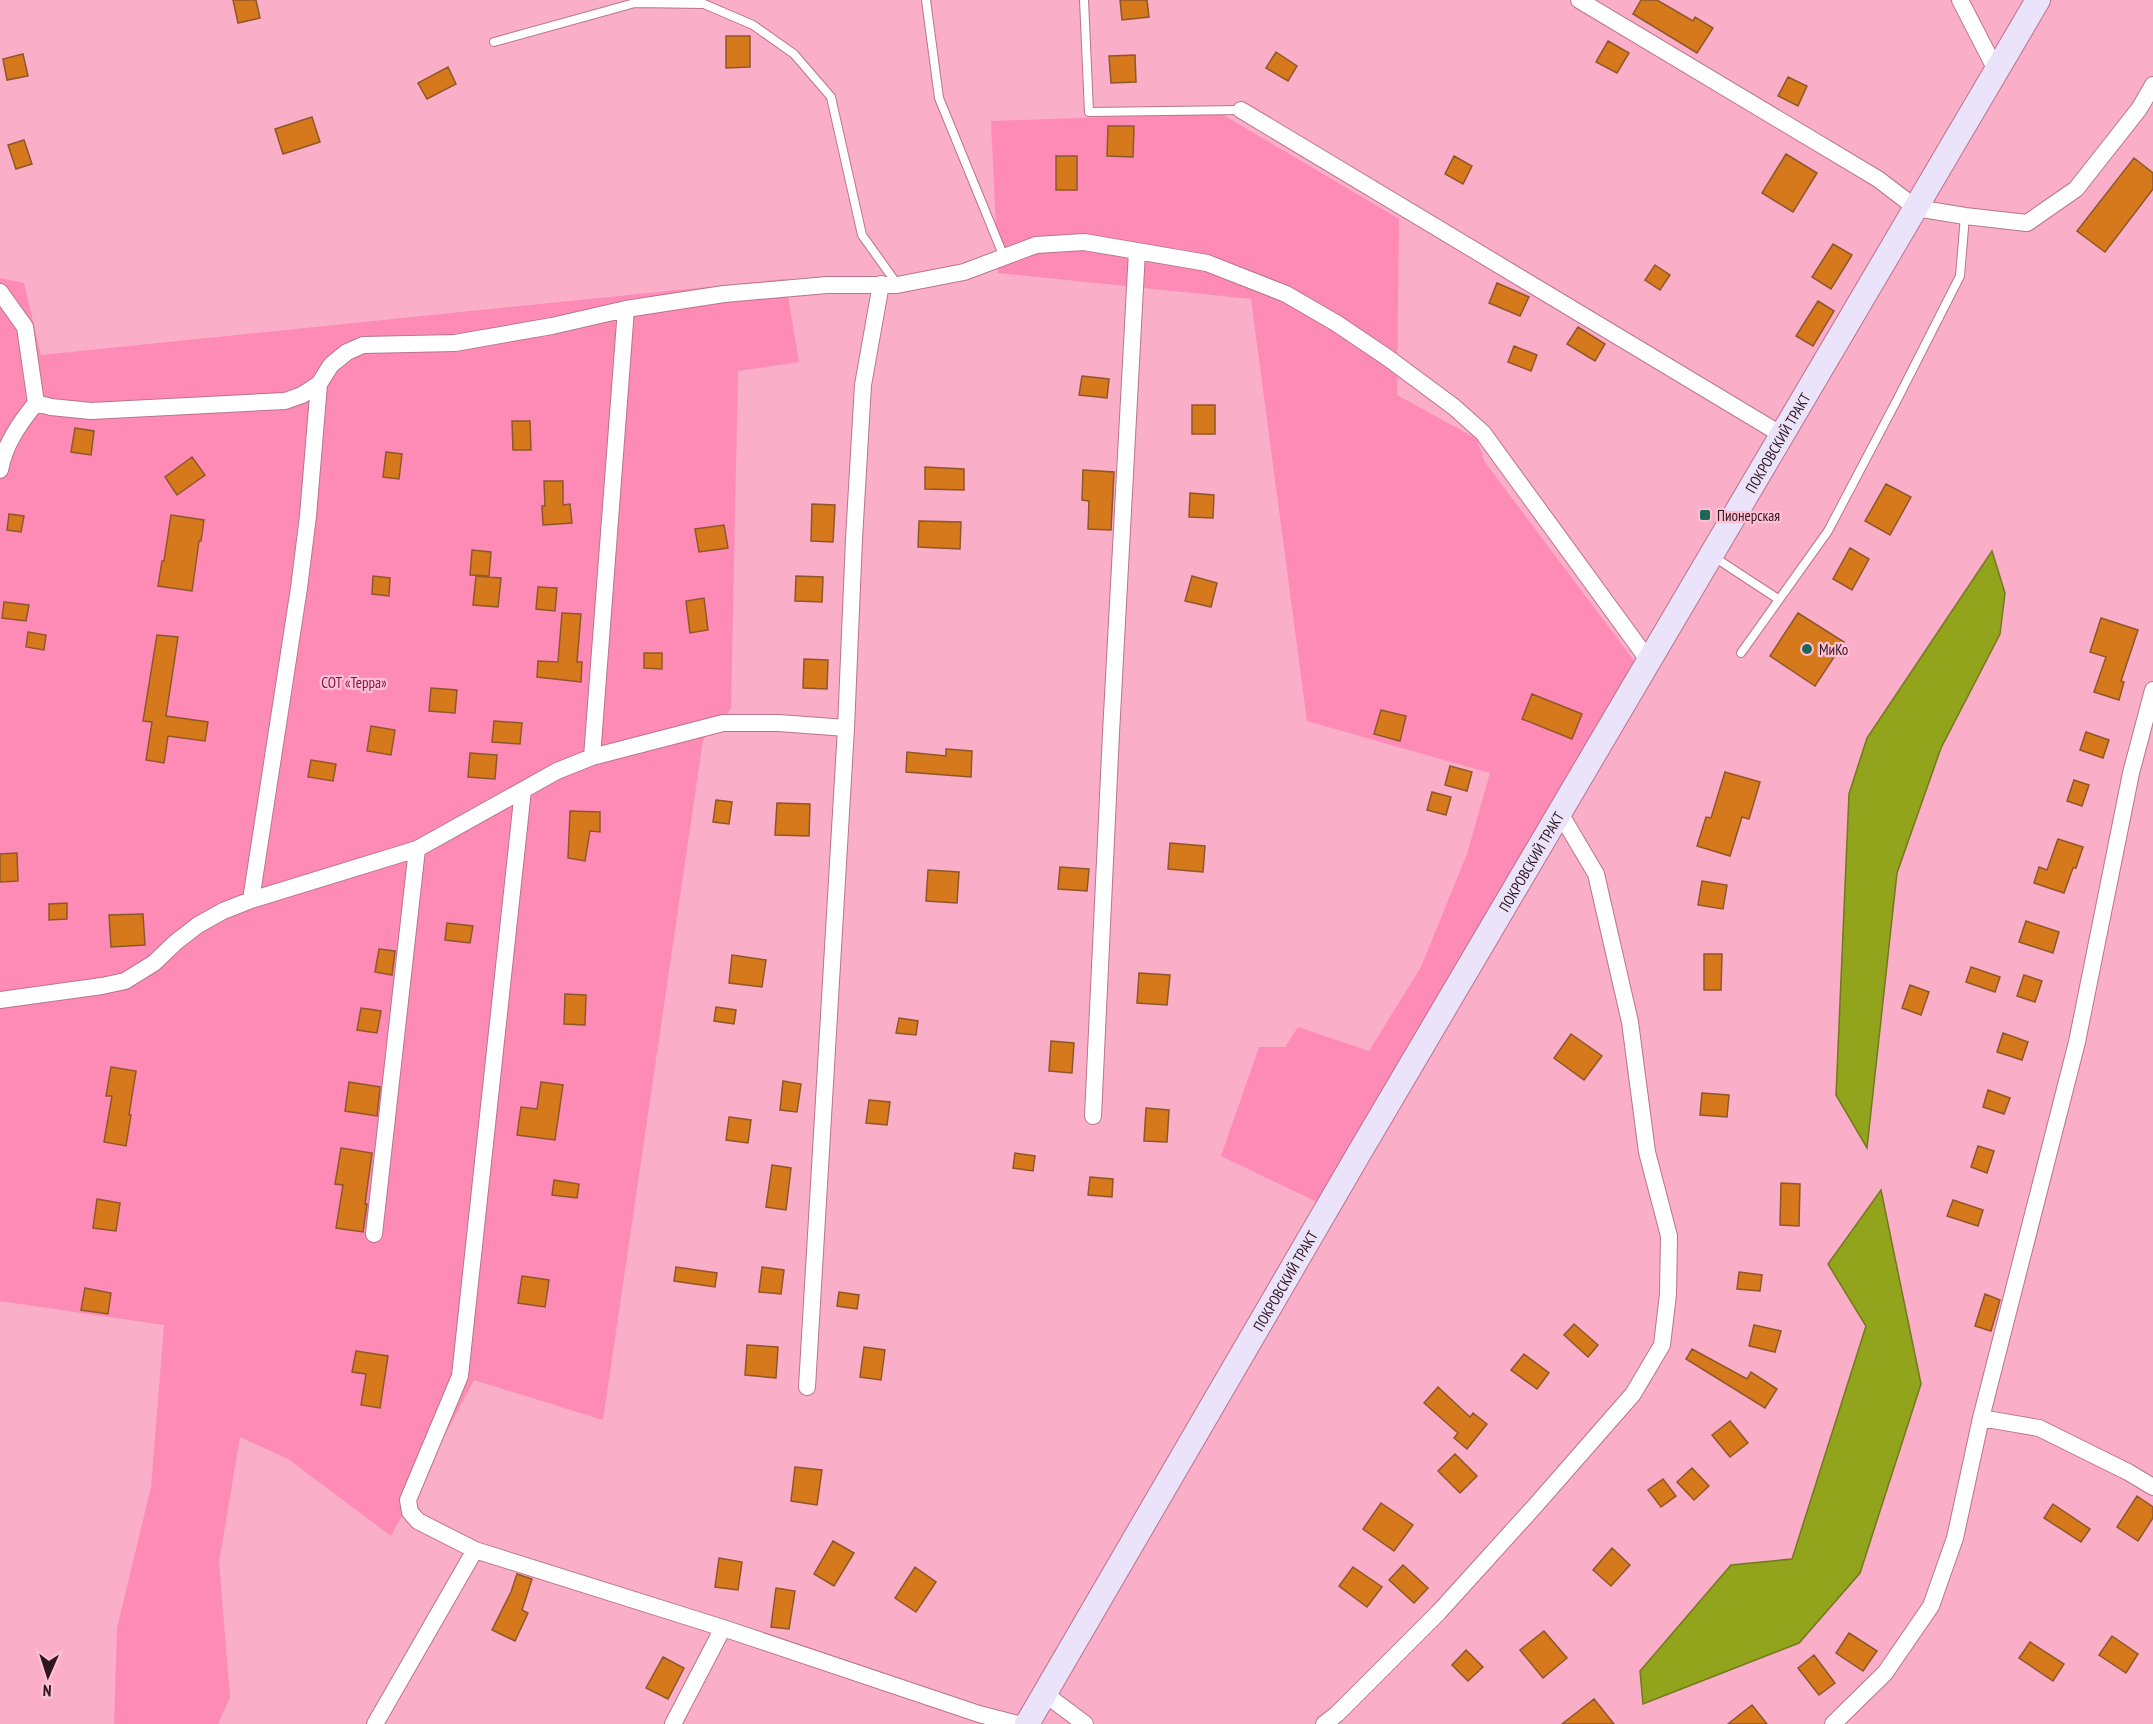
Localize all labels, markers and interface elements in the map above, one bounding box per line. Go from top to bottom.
street label: ПОКРОВСКИЙ ТРАКТ [1741,389,1814,496]
place label: Пионерская [1717,506,1780,525]
marker: Пионерская [1698,508,1712,522]
place label: МиКо [1819,640,1848,659]
marker: МиКо [1800,642,1814,656]
park label: СОТ «Терра» [321,673,387,692]
street label: ПОКРОВСКИЙ ТРАКТ [1494,808,1568,915]
street label: ПОКРОВСКИЙ ТРАКТ [1248,1227,1322,1334]
north arrow [18,1646,78,1706]
text: N [42,1681,52,1701]

